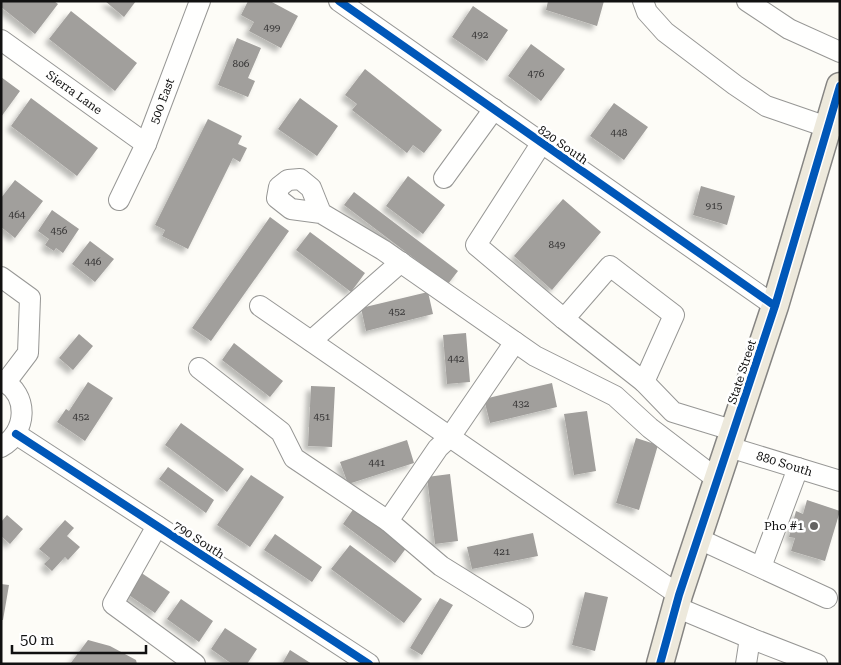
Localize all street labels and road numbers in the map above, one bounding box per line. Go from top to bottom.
street label: Sierra Lane [43,68,105,118]
street label: 500 East [147,76,177,126]
street label: 820 South [535,123,591,167]
street label: State Street [725,338,759,406]
street label: 880 South [755,449,814,479]
street label: 790 South [171,518,227,562]

